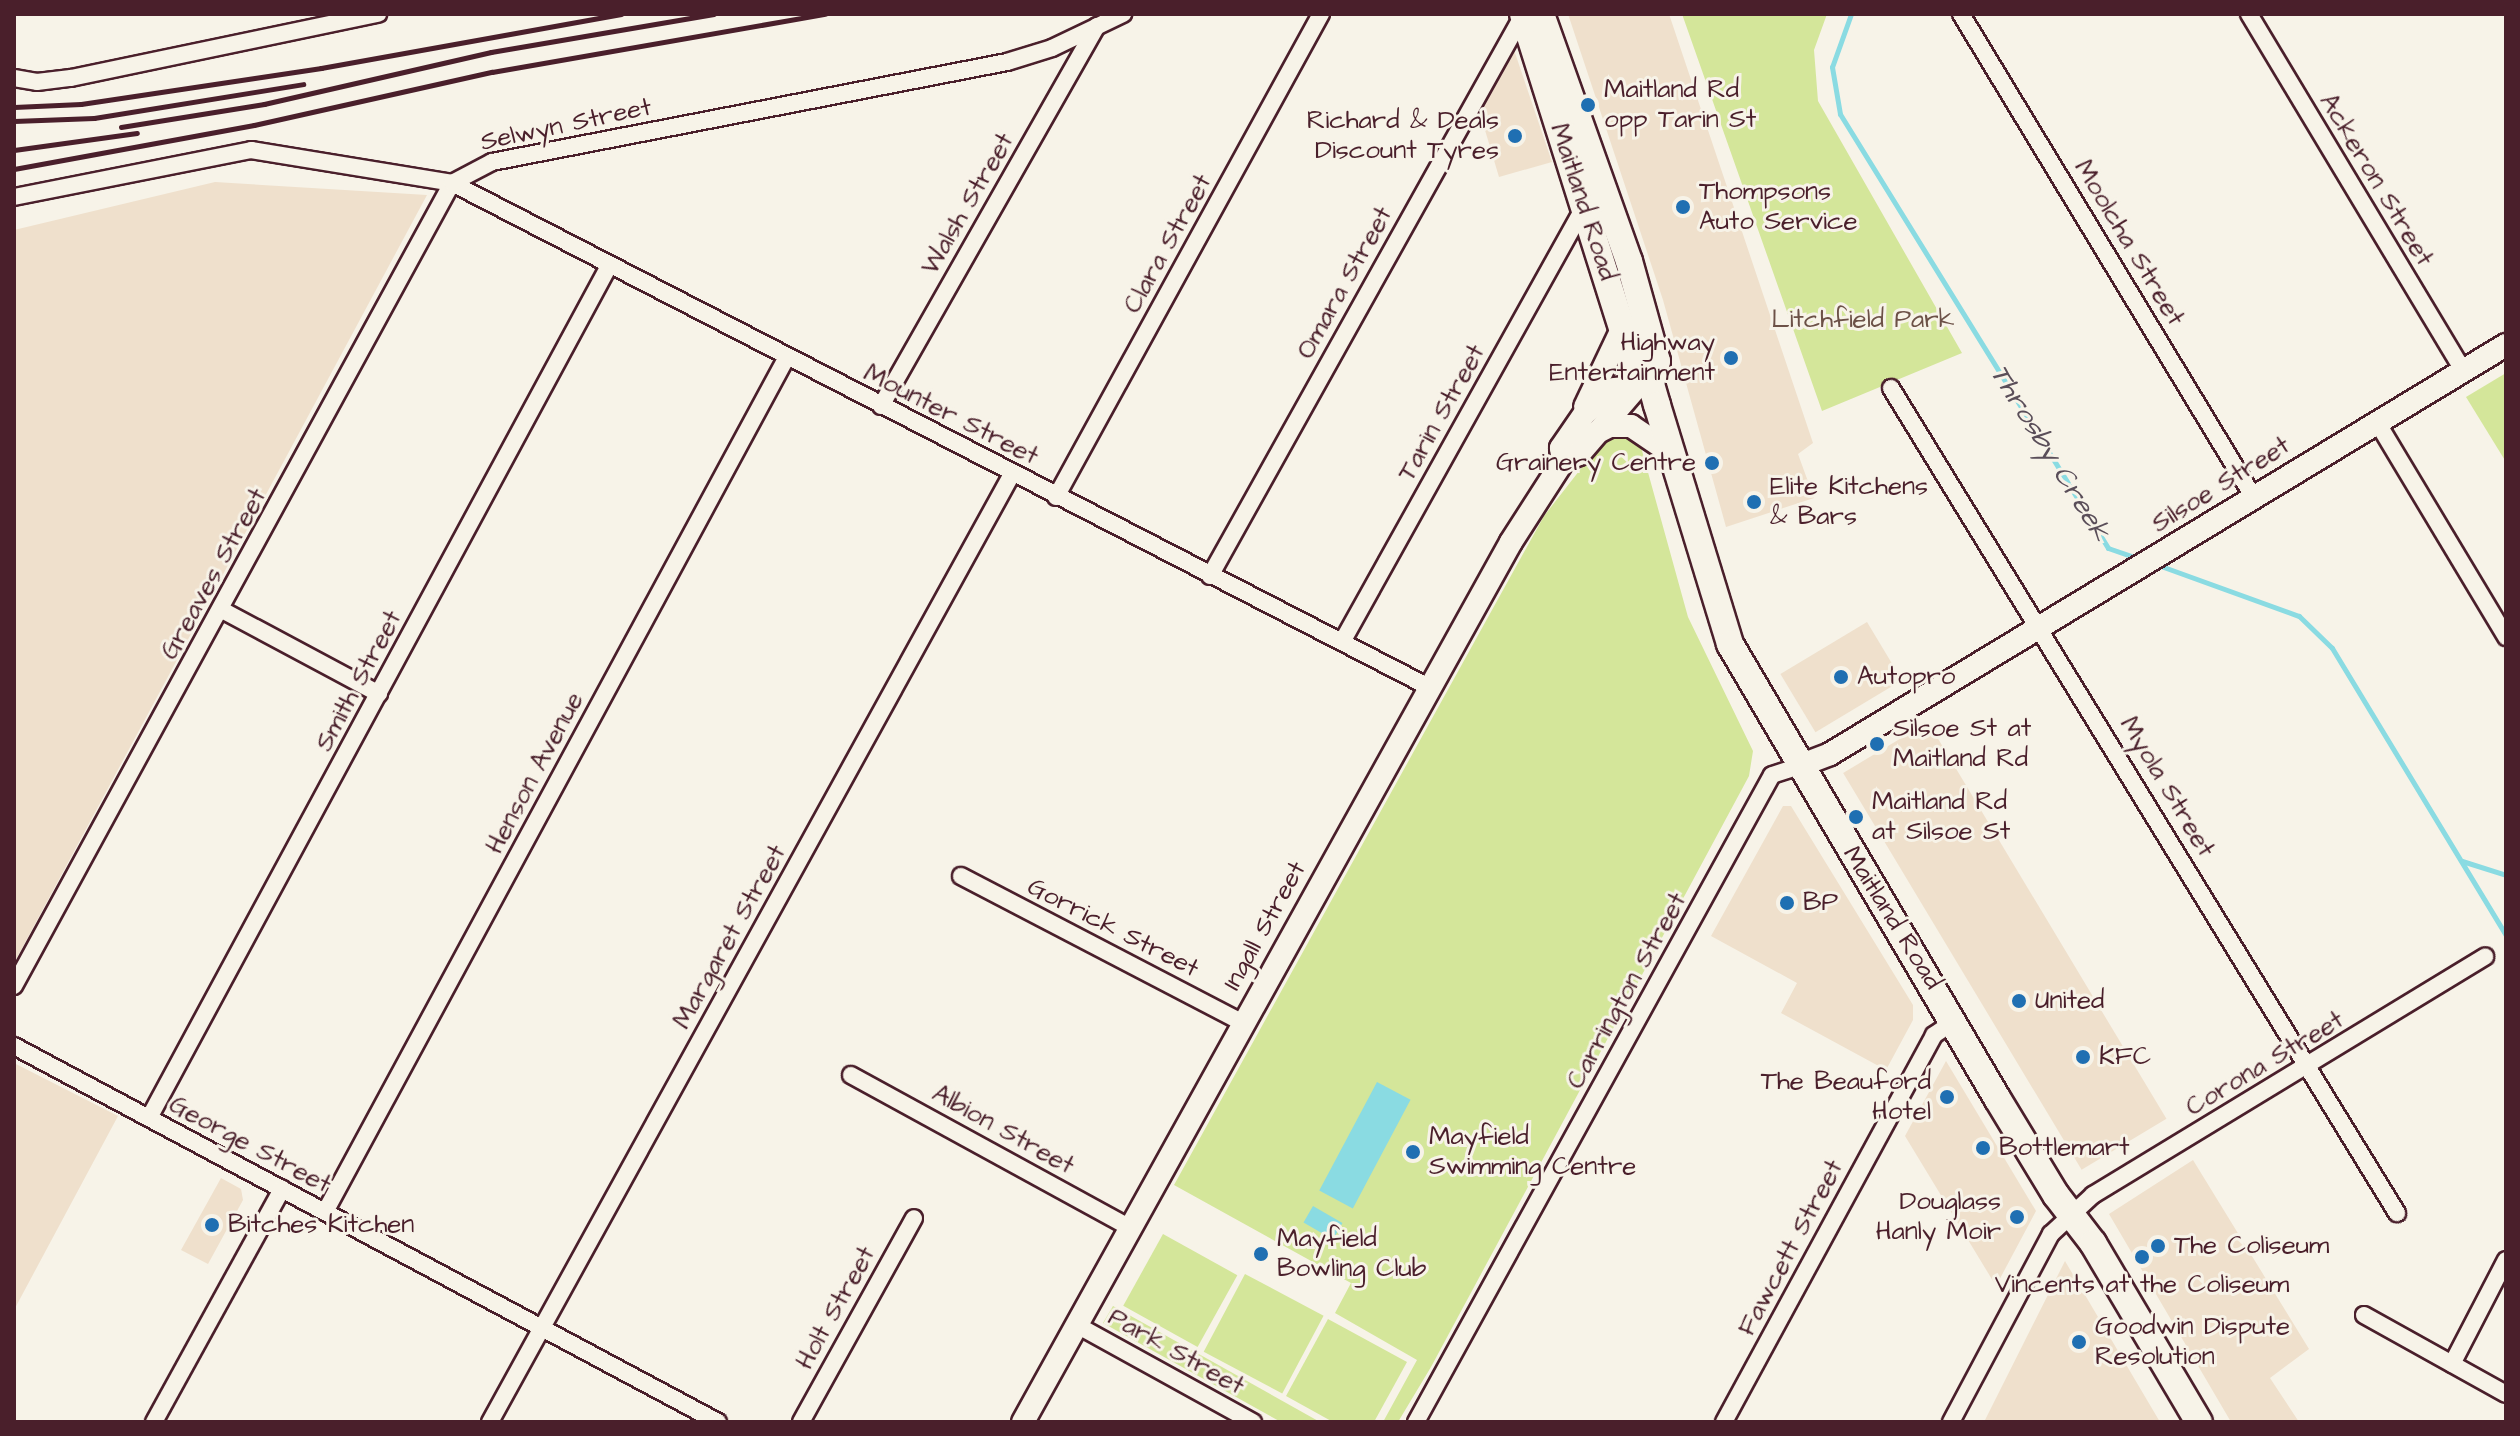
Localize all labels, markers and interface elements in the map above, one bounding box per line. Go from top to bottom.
place label: Maitland Rd opp Tarin St [1604,74,1756,136]
street label: Ackeron Street [2312,88,2440,272]
street label: Selwyn Street [478,92,654,158]
marker: Maitland Rd opp Tarin St [1579,96,1597,114]
place label: Richard & Deals Discount Tyres [1307,105,1499,166]
street label: Maitland Road [1543,120,1623,284]
marker: Richard & Deals Discount Tyres [1506,127,1524,145]
street label: Walsh Street [915,128,1021,280]
street label: Moolcha Street [2067,154,2191,332]
street label: Clara Street [1117,169,1219,319]
place label: Thompsons Auto Service [1699,176,1857,238]
marker: Thompsons Auto Service [1674,198,1692,216]
street label: Omara Street [1290,201,1400,365]
park label: Litchfield Park [1771,304,1955,336]
place label: Highway Entertainment [1549,327,1715,388]
street label: Tarin Street [1392,339,1492,487]
marker: Highway Entertainment [1722,349,1740,367]
street label: Mounter Street [858,358,1044,472]
water label: Throsby Creek [1982,359,2118,547]
street label: Silsoe Street [2146,430,2296,540]
place label: Grainery Centre [1496,447,1696,479]
marker: Grainery Centre [1703,454,1721,472]
place label: Elite Kitchens & Bars [1770,471,1928,532]
street label: Greaves Street [154,483,274,665]
marker: Elite Kitchens & Bars [1745,493,1763,511]
street label: Smith Street [309,605,409,757]
place label: Autopro [1857,661,1955,693]
marker: Autopro [1832,668,1850,686]
street label: Henson Avenue [479,687,591,859]
street label: Myola Street [2113,711,2221,863]
place label: Silsoe St at Maitland Rd [1893,713,2031,774]
marker: Silsoe St at Maitland Rd [1868,735,1886,753]
place label: Maitland Rd at Silsoe St [1872,786,2010,848]
marker: Maitland Rd at Silsoe St [1847,808,1865,826]
street label: Margaret Street [667,840,793,1034]
street label: Maitland Road [1836,841,1948,995]
street label: Ingall Street [1217,856,1313,996]
street label: Gorrick Street [1022,871,1204,985]
street label: Carrington Street [1560,887,1694,1095]
place label: BP [1803,887,1838,919]
marker: BP [1778,894,1796,912]
place label: United [2035,985,2104,1017]
marker: United [2010,992,2028,1010]
street label: Corona Street [2180,1005,2350,1123]
place label: KFC [2099,1041,2151,1073]
marker: KFC [2074,1048,2092,1066]
place label: The Beauford Hotel [1761,1066,1931,1128]
street label: Albion Street [927,1078,1079,1182]
marker: The Beauford Hotel [1938,1088,1956,1106]
street label: George Street [164,1089,336,1201]
place label: Mayfield Swimming Centre [1429,1121,1636,1182]
place label: Bottlemart [1999,1132,2130,1164]
marker: Bottlemart [1974,1139,1992,1157]
marker: Mayfield Swimming Centre [1404,1143,1422,1161]
street label: Fawcett Street [1732,1155,1850,1341]
place label: Douglass Hanly Moir [1876,1186,2001,1248]
marker: Douglass Hanly Moir [2008,1208,2026,1226]
place label: Bitches Kitchen [228,1209,414,1241]
marker: Bitches Kitchen [203,1216,221,1234]
place label: Mayfield Bowling Club [1277,1223,1426,1284]
place label: The Coliseum [2174,1230,2329,1262]
marker: The Coliseum [2149,1237,2167,1255]
street label: Holt Street [789,1241,883,1375]
marker: Mayfield Bowling Club [1252,1245,1270,1263]
marker: Vincents at the Coliseum [2133,1248,2151,1266]
place label: Vincents at the Coliseum [1995,1269,2289,1301]
street label: Park Street [1103,1302,1249,1402]
place label: Goodwin Dispute Resolution [2095,1311,2290,1372]
marker: Goodwin Dispute Resolution [2070,1333,2088,1351]

